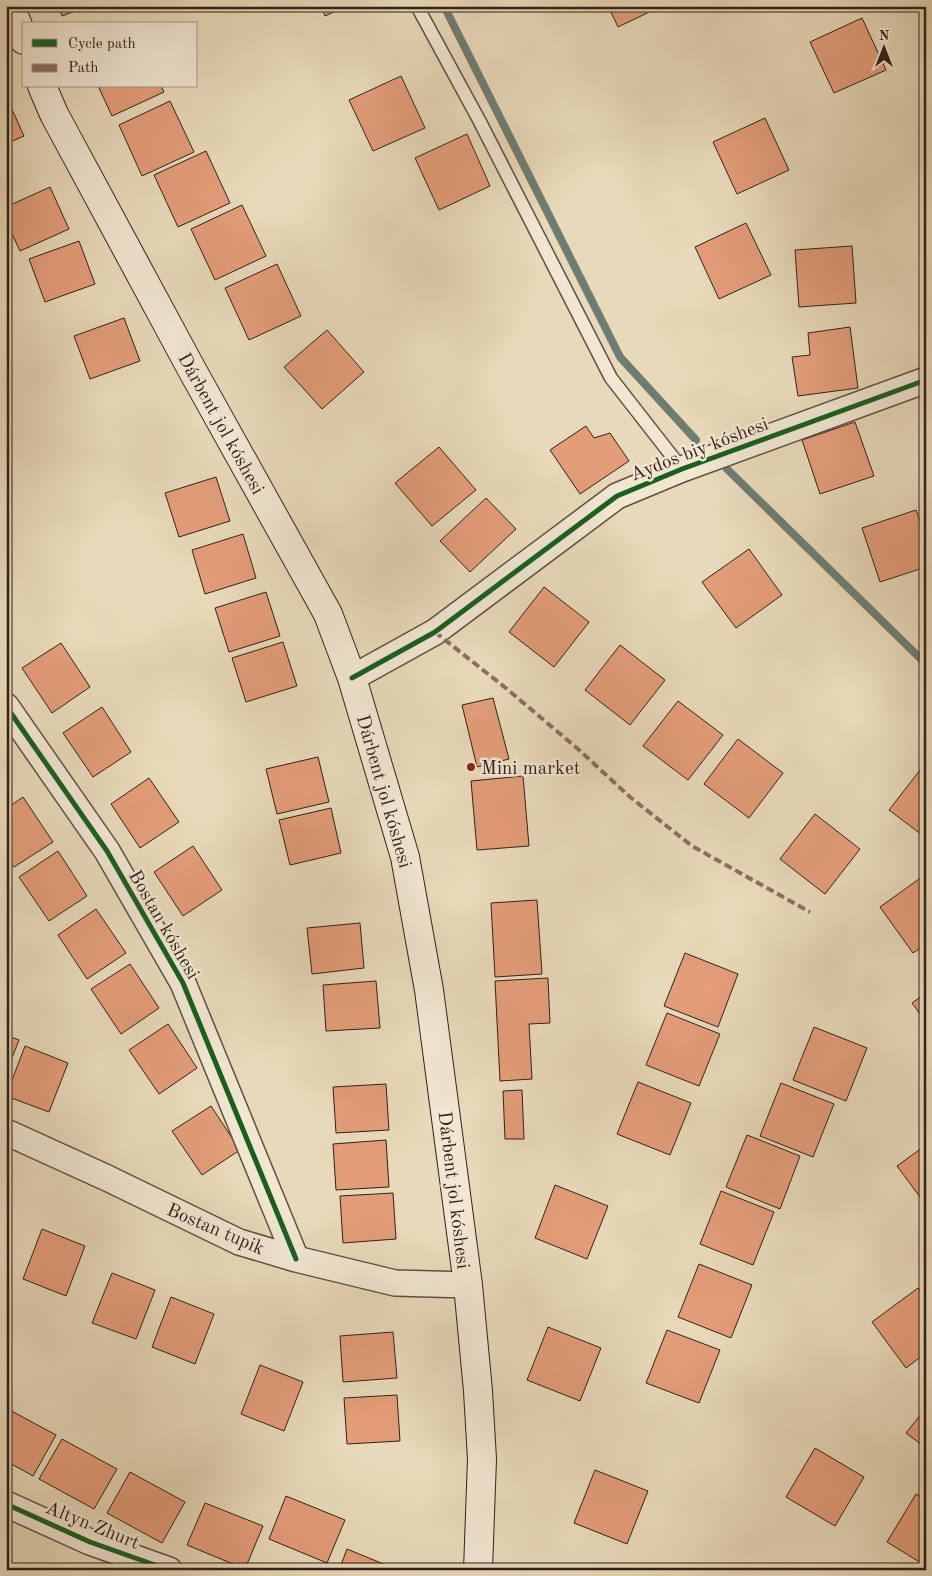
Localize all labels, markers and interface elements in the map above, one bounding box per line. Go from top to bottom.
legend [22,22,198,88]
north arrow [860,22,910,72]
text: N [879,29,890,43]
text: Cycle path [68,37,136,52]
text: Path [68,61,98,76]
street label: Dárbent jol kóshesi [173,350,267,498]
street label: Aydos biy kóshesi [628,415,771,485]
street label: Dárbent jol kóshesi [352,713,414,871]
place label: Mini market [481,760,580,779]
marker: Mini market [465,761,477,773]
street label: Bostan kóshesi [124,867,202,983]
street label: Dárbent jol kóshesi [433,1110,472,1270]
street label: Bostan tupik [163,1201,267,1259]
street label: Altyn Zhurt [42,1499,142,1554]

